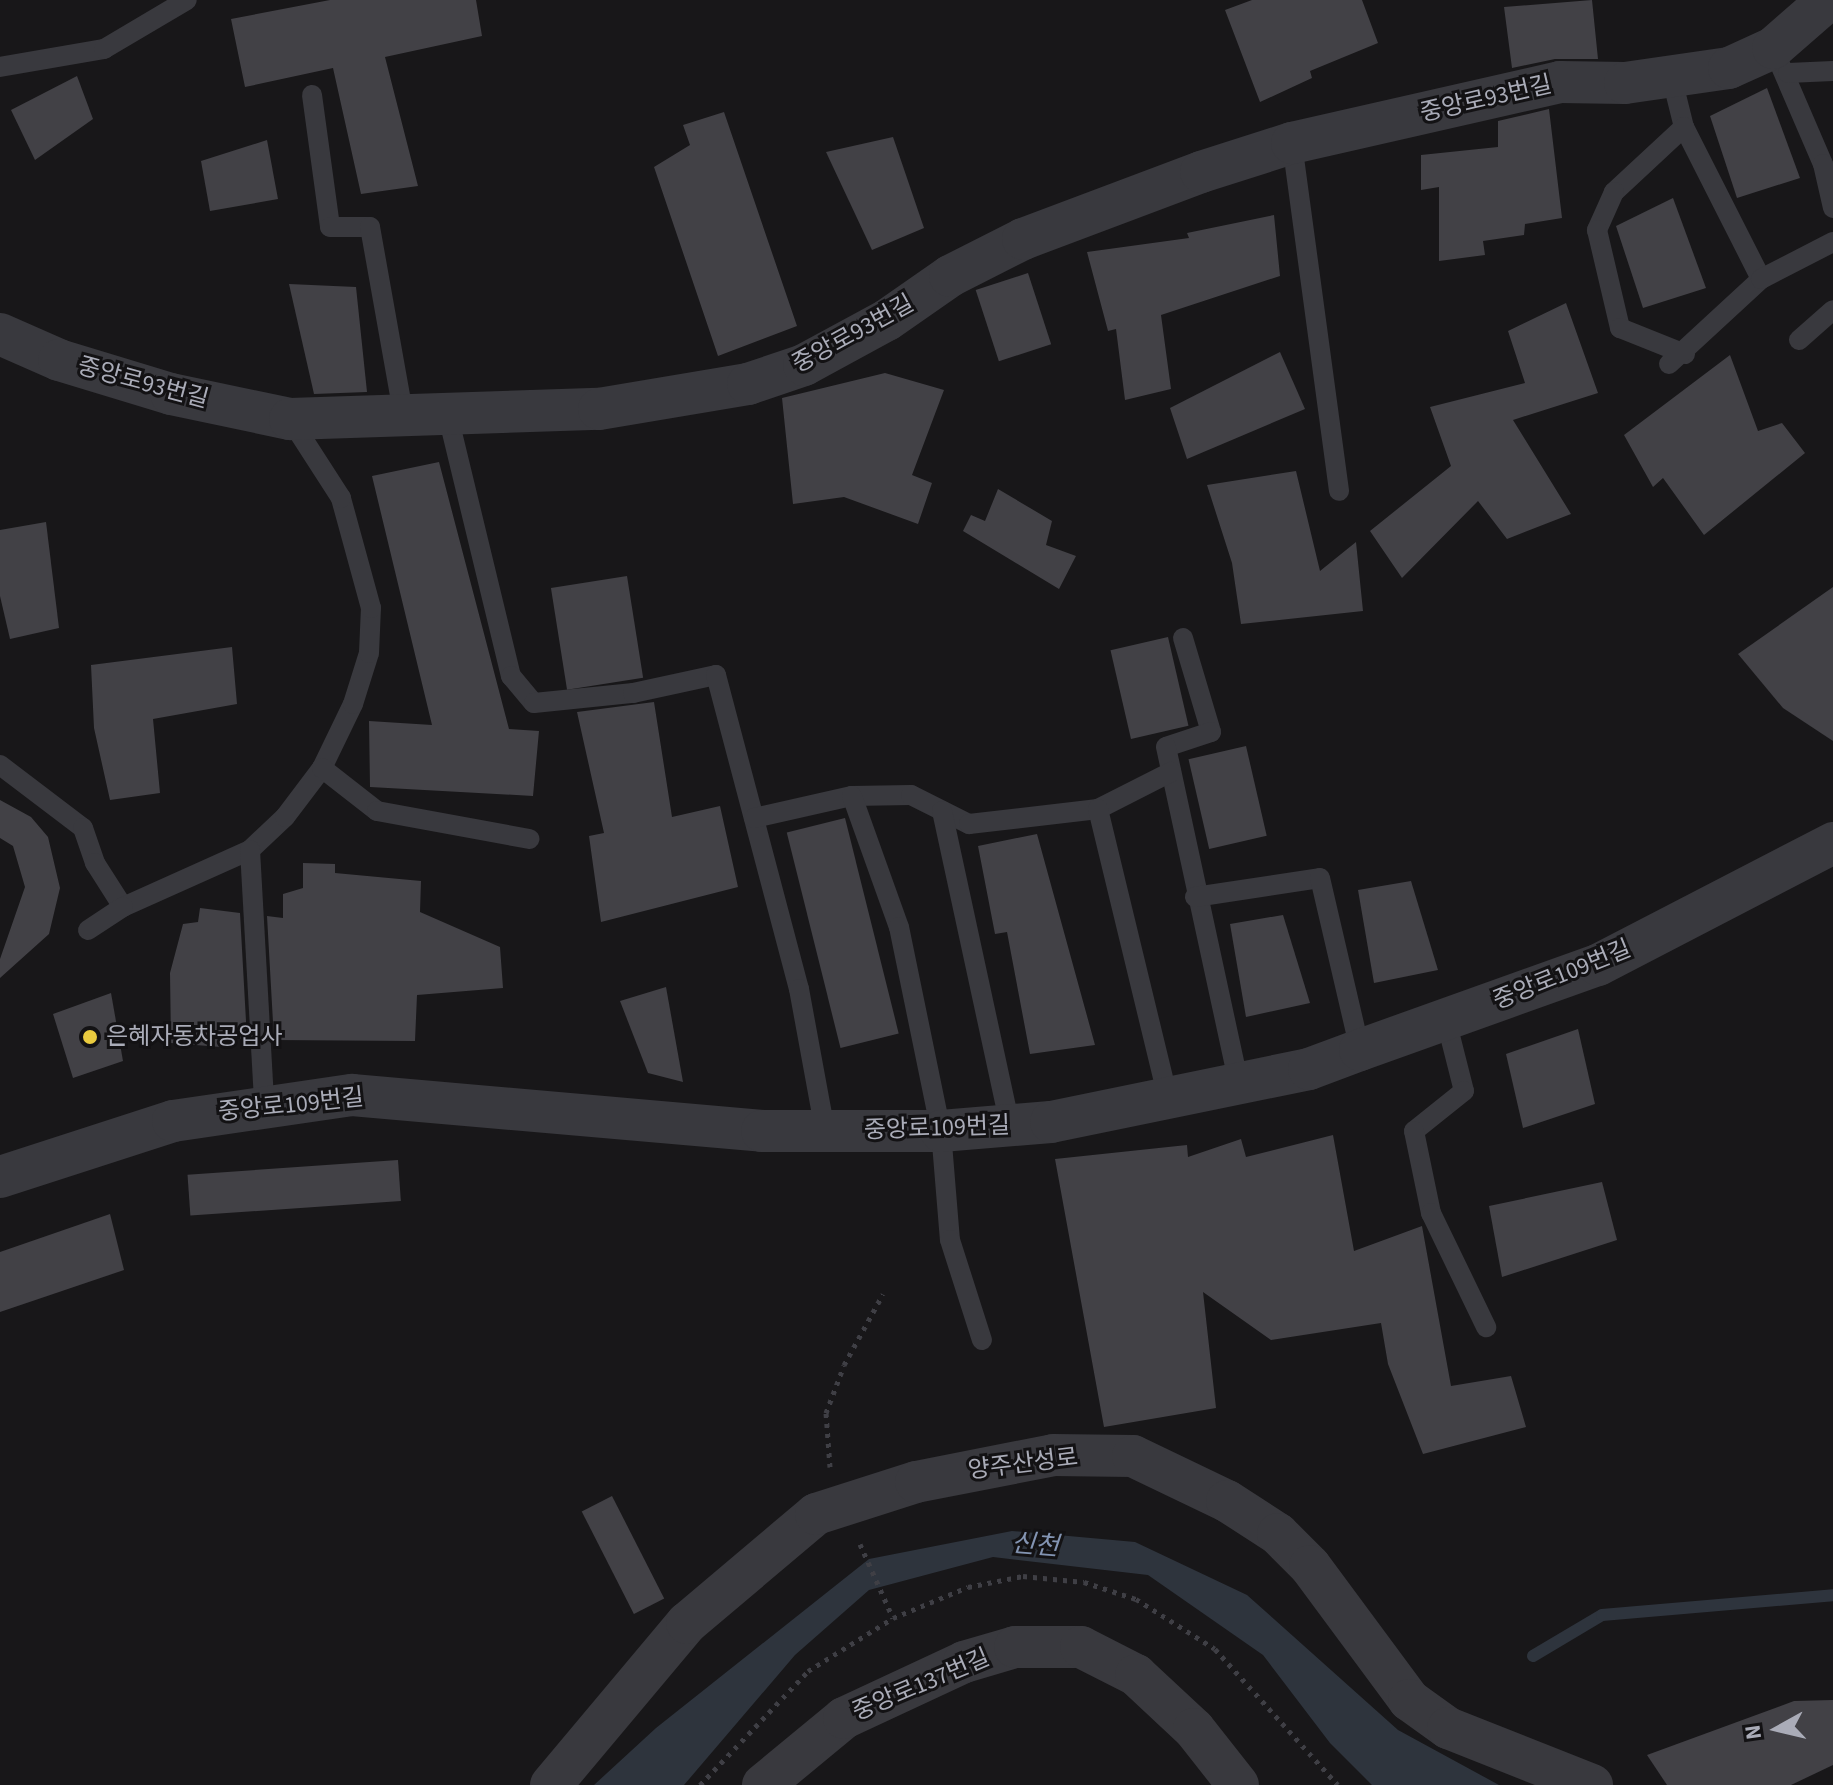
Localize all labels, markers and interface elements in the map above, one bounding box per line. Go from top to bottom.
street label: 중앙로93번길 [1417,70,1555,128]
street label: 중앙로93번길 [787,289,919,379]
street label: 중앙로93번길 [74,352,212,414]
street label: 중앙로109번길 [1489,934,1635,1016]
place label: 은혜자동차공업사 [106,1023,283,1051]
marker: 은혜자동차공업사 [81,1028,99,1046]
street label: 중앙로109번길 [217,1083,365,1127]
street label: 중앙로109번길 [863,1111,1011,1145]
street label: 양주산성로 [966,1443,1080,1485]
water label: 신천 [1010,1527,1060,1563]
street label: 중앙로137번길 [848,1643,994,1727]
north arrow [1737,1689,1817,1769]
text: N [1736,1723,1770,1742]

